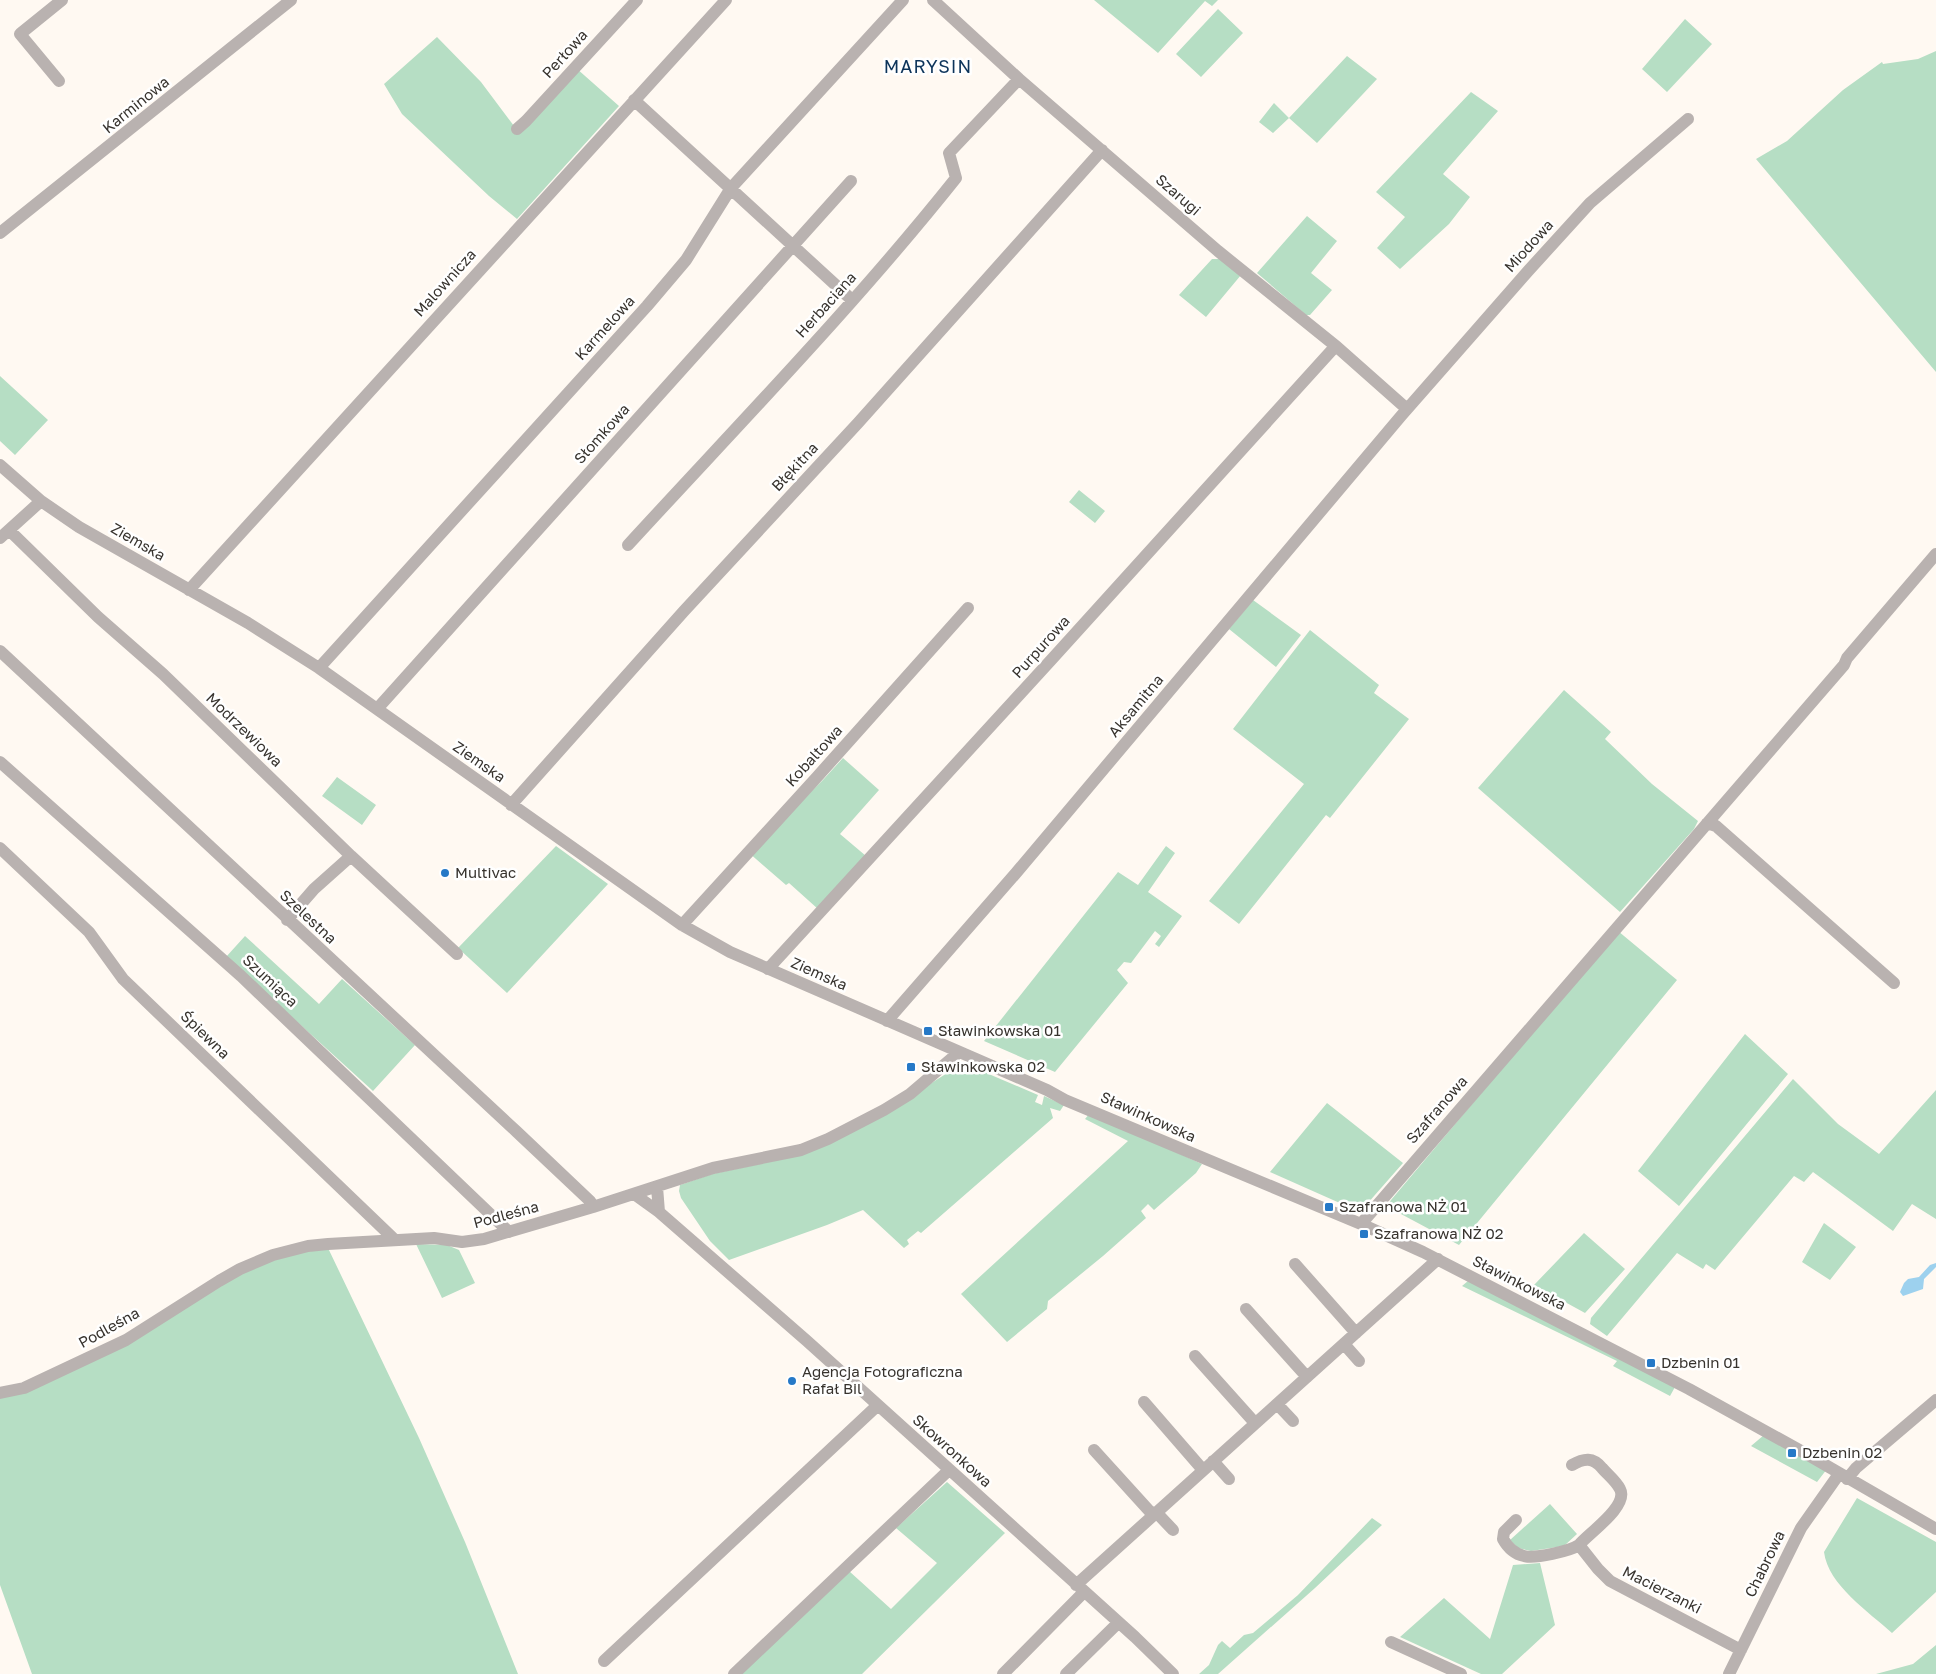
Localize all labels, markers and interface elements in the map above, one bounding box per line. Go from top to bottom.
street label: Perłowa [538,26,591,81]
district label: MARYSIN [884,55,972,77]
street label: Karminowa [99,72,172,136]
street label: Szarugi [1152,170,1205,219]
street label: Miodowa [1500,215,1556,275]
street label: Malownicza [409,245,479,320]
street label: Herbaciana [791,268,859,341]
street label: Karmelowa [571,291,638,363]
street label: Słomkowa [570,400,633,467]
street label: Błękitna [767,438,821,494]
street label: Ziemska [108,518,169,564]
street label: Purpurowa [1007,611,1073,681]
street label: Aksamitna [1104,670,1167,740]
street label: Modrzewiowa [203,689,286,770]
street label: Kobaltowa [781,721,846,790]
street label: Ziemska [450,737,509,786]
place label: Multivac [455,863,516,881]
marker: Multivac [439,867,451,879]
street label: Szelestna [277,886,341,947]
street label: Szumiąca [239,950,302,1010]
street label: Ziemska [788,953,850,993]
street label: Śpiewna [177,1007,234,1062]
place label: Sławinkowska 01 [938,1021,1061,1039]
marker: Sławinkowska 01 [922,1025,934,1037]
place label: Sławinkowska 02 [921,1057,1045,1075]
marker: Sławinkowska 02 [905,1061,917,1073]
street label: Szafranowa [1402,1072,1470,1147]
street label: Sławinkowska [1098,1087,1199,1145]
street label: Podleśna [471,1197,540,1231]
place label: Szafranowa NŻ 01 [1339,1197,1467,1215]
marker: Szafranowa NŻ 01 [1323,1201,1335,1213]
place label: Szafranowa NŻ 02 [1374,1224,1504,1242]
marker: Szafranowa NŻ 02 [1358,1228,1370,1240]
street label: Sławinkowska [1470,1251,1569,1313]
street label: Podleśna [75,1303,142,1351]
place label: Dzbenin 01 [1661,1353,1740,1371]
marker: Dzbenin 01 [1645,1357,1657,1369]
place label: Agencja Fotograficzna Rafał Bil [802,1362,963,1397]
marker: Agencja Fotograficzna Rafał Bil [786,1375,798,1387]
street label: Skowronkowa [909,1410,996,1490]
place label: Dzbenin 02 [1802,1443,1882,1461]
marker: Dzbenin 02 [1786,1447,1798,1459]
street label: Chabrowa [1740,1527,1788,1600]
street label: Macierzanki [1620,1562,1705,1617]

